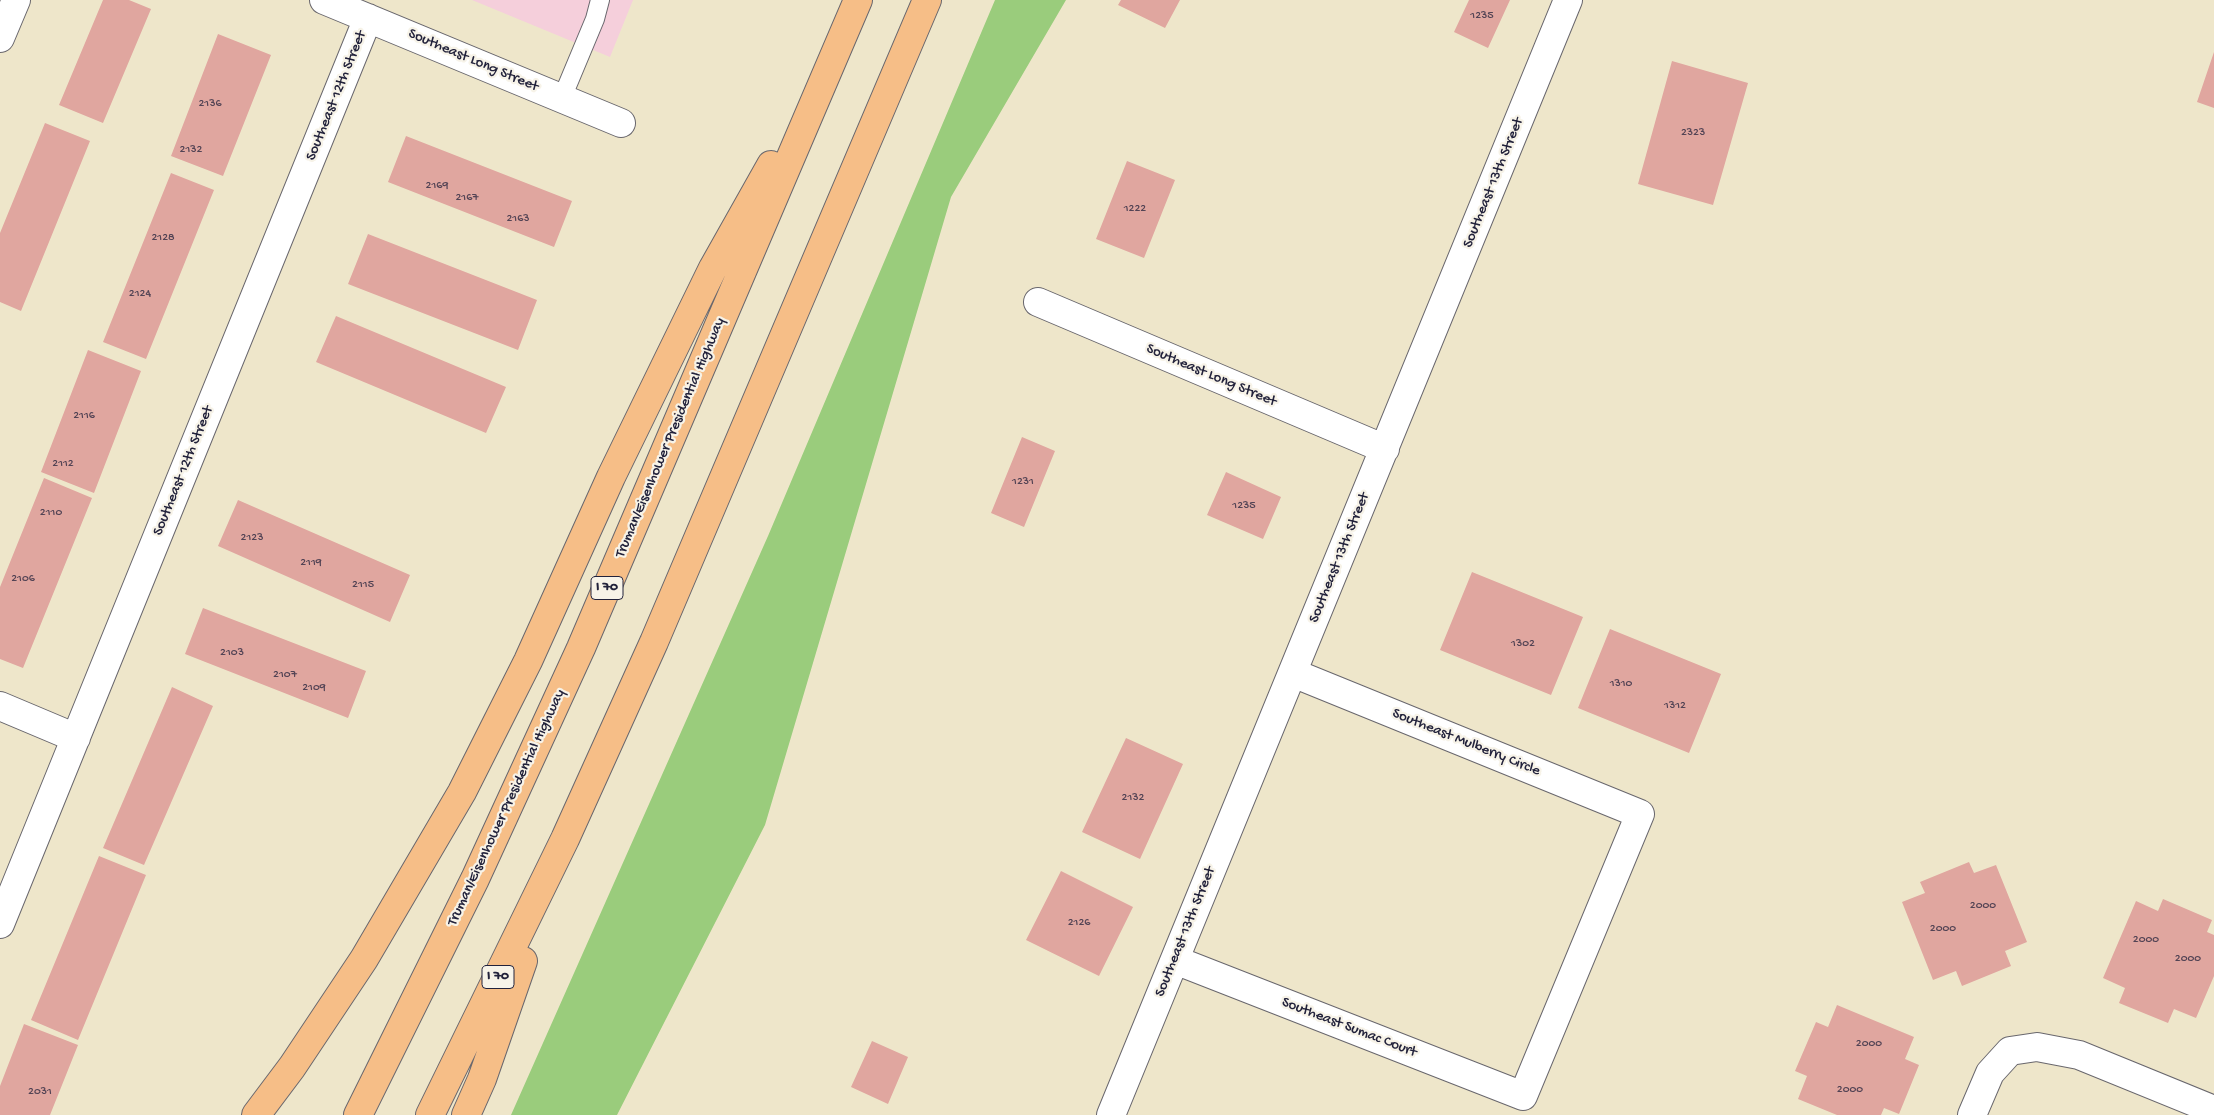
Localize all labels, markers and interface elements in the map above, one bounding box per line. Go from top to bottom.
house number: 1235 [1470,9,1494,23]
street label: Southeast Long Street [405,25,541,97]
street label: Southeast 12th Street [303,28,371,164]
house number: 2136 [198,97,222,111]
street label: Southeast 13th Street [1460,115,1528,251]
house number: 2323 [1681,126,1705,140]
house number: 2132 [180,143,202,157]
house number: 2169 [426,179,448,193]
house number: 2167 [455,191,479,205]
house number: 1222 [1124,202,1146,216]
house number: 2163 [506,212,530,226]
house number: 2128 [151,231,175,245]
house number: 2124 [129,287,151,301]
street label: Truman/Eisenhower Presidential Highway [612,315,730,561]
street label: Southeast Long Street [1143,340,1279,412]
street label: Southeast 12th Street [150,403,218,539]
house number: 2116 [73,409,95,423]
house number: 2112 [52,457,74,471]
house number: 1231 [1012,475,1034,489]
street label: Southeast 13th Street [1306,490,1374,626]
house number: 1235 [1232,499,1256,513]
house number: 2110 [40,506,62,520]
house number: 2123 [241,531,263,545]
house number: 2119 [300,556,322,570]
house number: 2106 [11,572,35,586]
road number: I 70 [591,576,623,600]
house number: 2115 [352,578,374,592]
house number: 1302 [1511,637,1535,651]
house number: 2103 [220,646,244,660]
house number: 2107 [273,668,297,682]
house number: 1310 [1610,677,1632,691]
house number: 2109 [302,681,326,695]
street label: Truman/Eisenhower Presidential Highway [444,687,570,929]
house number: 1312 [1664,699,1686,713]
street label: Southeast Mulberry Circle [1389,705,1543,781]
house number: 2132 [1122,791,1144,805]
street label: Southeast 13th Street [1152,864,1220,1000]
house number: 2000 [1970,899,1996,913]
house number: 2126 [1068,916,1090,930]
house number: 2000 [1930,922,1956,936]
house number: 2000 [2133,933,2159,947]
house number: 2000 [2175,952,2201,966]
road number: I 70 [482,966,514,989]
street label: Southeast Sumac Court [1279,994,1419,1062]
house number: 2000 [1856,1037,1882,1051]
house number: 2000 [1837,1083,1863,1097]
house number: 2031 [28,1085,52,1099]

